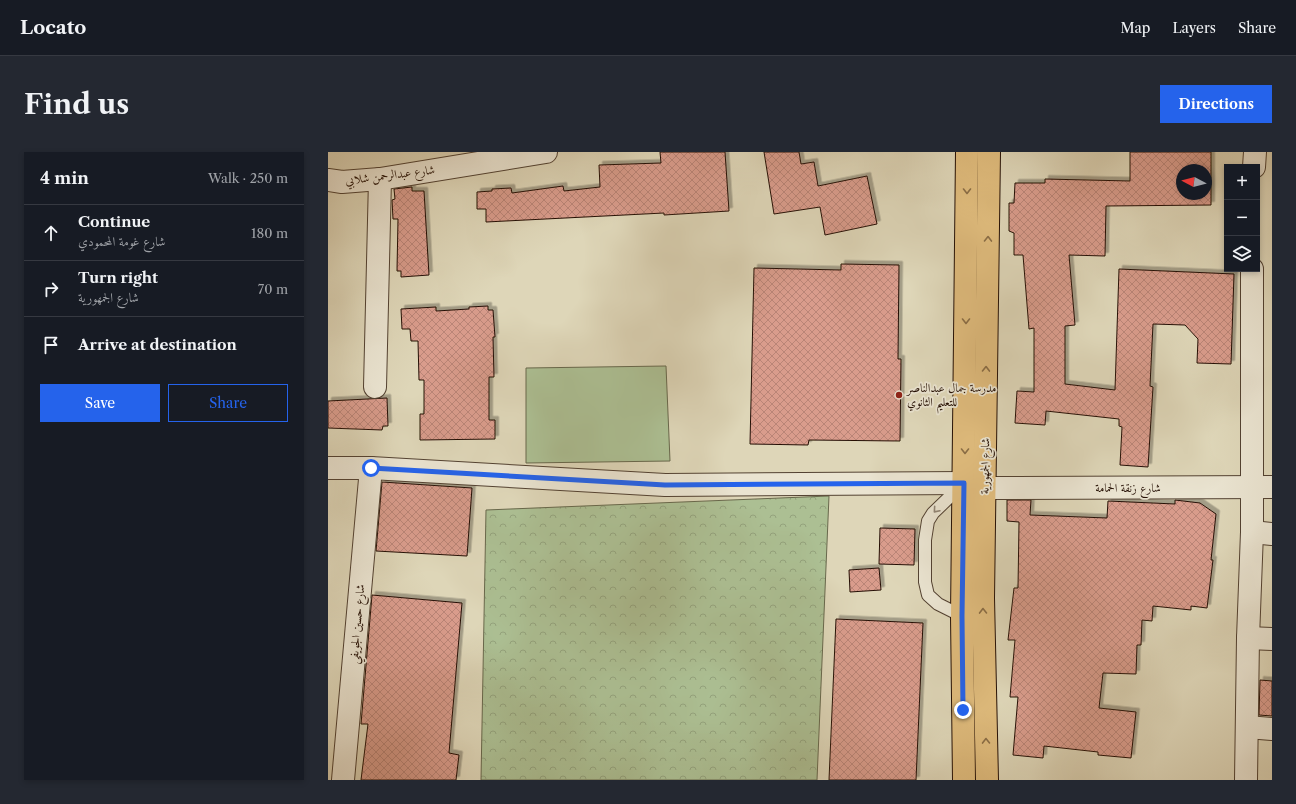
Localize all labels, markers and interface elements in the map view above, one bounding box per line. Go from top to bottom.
text: Locato [20,16,86,39]
text: Map [1120,19,1150,37]
text: Layers [1172,19,1216,37]
text: Share [1238,19,1276,37]
button: Directions [1160,85,1272,123]
text: Find us [24,87,129,121]
street label: شارع عبدالرحمن شلابي [344,162,436,191]
north arrow [1176,164,1212,200]
map controls [1224,164,1260,272]
button: + [1224,164,1260,200]
text: 4 min [40,168,89,188]
text: Walk · 250 m [208,170,288,186]
one-way arrow [963,188,971,194]
button: − [1224,200,1260,236]
text: Continue [78,212,150,231]
icon: ahead [40,222,62,244]
text: 180 m [251,225,288,241]
text: شارع غومة المحمودي [78,233,166,249]
one-way arrow [984,236,992,242]
button: layers [1224,236,1260,272]
text: Turn right [78,268,158,287]
icon: right [40,278,62,300]
text: 70 m [258,281,288,297]
text: شارع الجمهورية [78,289,139,305]
one-way arrow [962,318,970,324]
icon: arrive [40,334,62,356]
text: Arrive at destination [78,335,237,354]
one-way arrow [982,366,990,372]
place label: مدرسة جمال عبدالناصر للتعليم الثانوي [905,380,996,414]
button: Save [40,384,160,422]
button: Share [168,384,288,422]
marker: مدرسة جمال عبدالناصر للتعليم الثانوي [894,390,904,400]
street label: شارع الجمهورية [977,438,996,494]
one-way arrow [960,448,969,454]
route start [362,459,380,477]
street label: شارع زنقة الحمامة [1095,480,1161,499]
one-way arrow [934,506,941,513]
street label: شارع حسين الجويفي [346,583,372,665]
one-way arrow [979,608,987,614]
route end [954,701,972,719]
one-way arrow [982,738,990,744]

